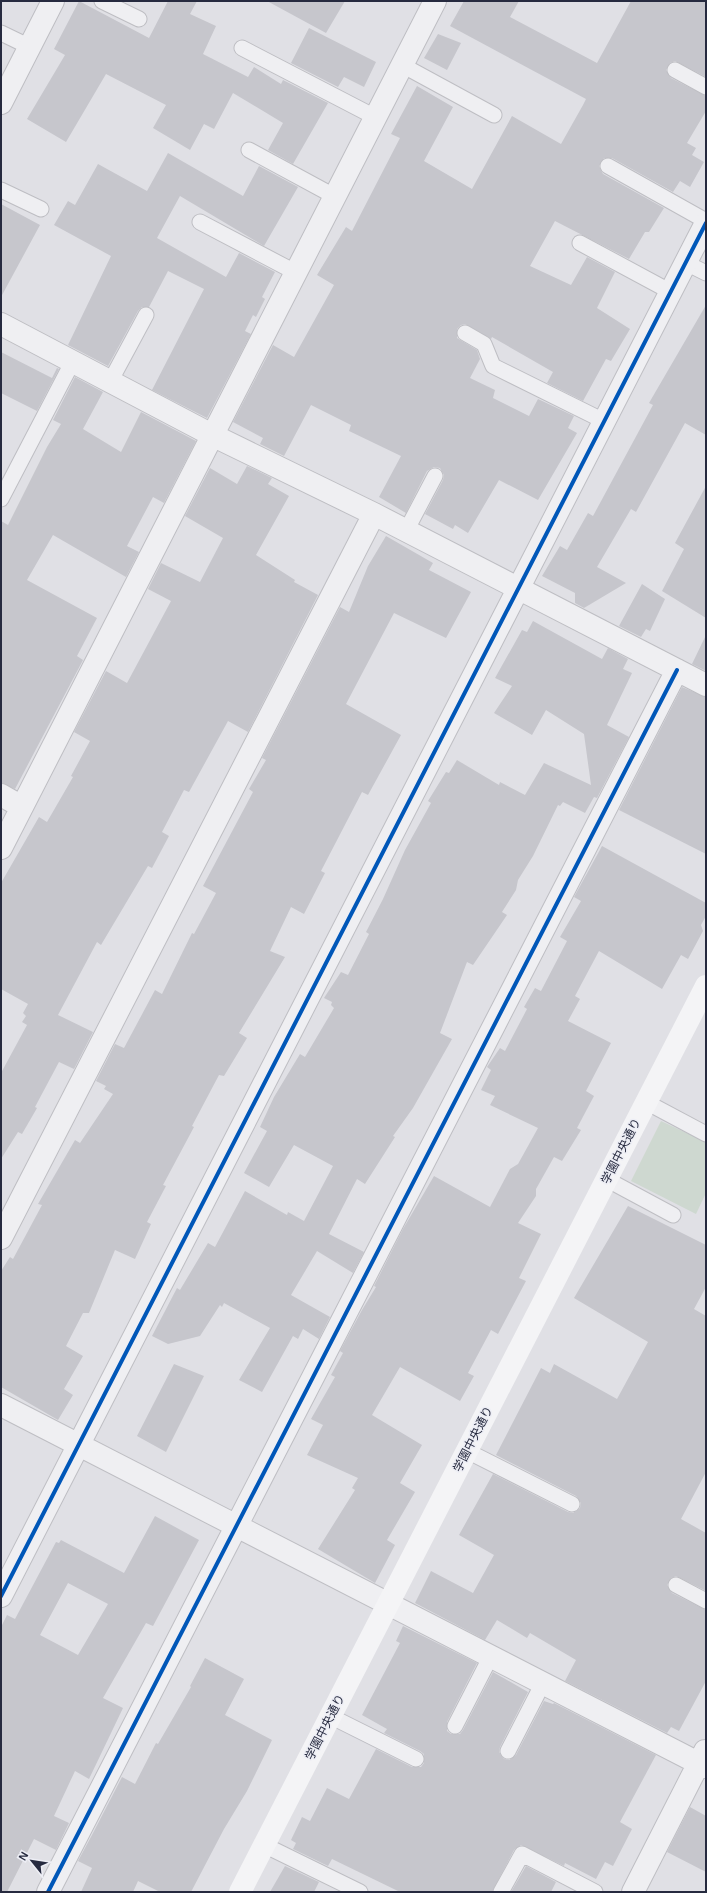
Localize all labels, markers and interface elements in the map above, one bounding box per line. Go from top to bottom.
street label: 学園中央通り [598,1116,644,1186]
street label: 学園中央通り [450,1404,496,1474]
street label: 学園中央通り [302,1692,348,1762]
north arrow [12,1841,52,1881]
text: N [16,1850,31,1862]

